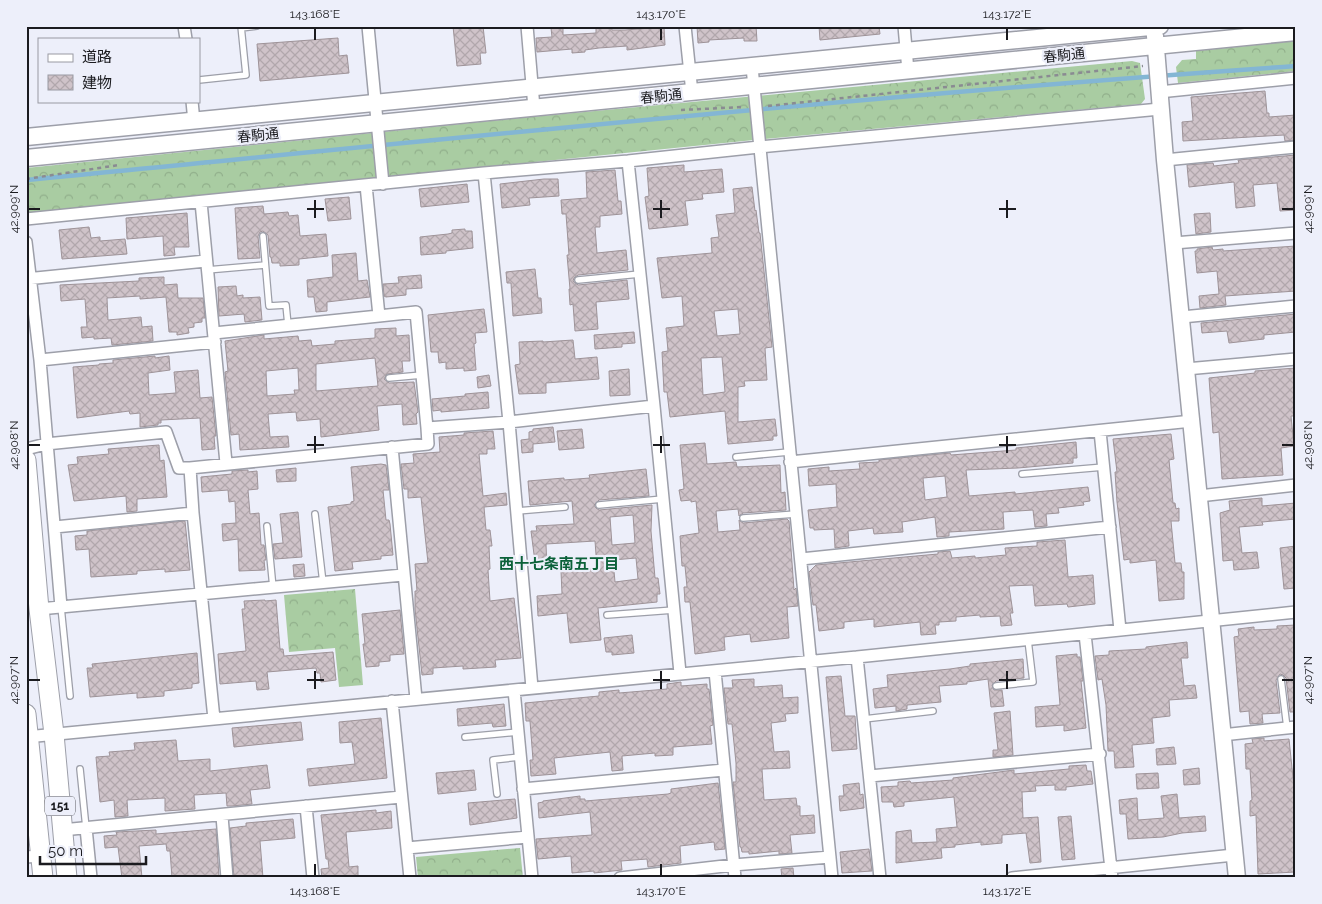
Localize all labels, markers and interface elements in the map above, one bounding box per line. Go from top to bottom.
text: 143.168°E [290,7,340,21]
text: 143.170°E [636,7,686,21]
text: 143.172°E [983,7,1031,21]
legend [38,38,200,102]
street label: 春駒通 [1042,45,1086,65]
text: 道路 [82,48,112,66]
text: 建物 [82,74,112,92]
street label: 春駒通 [639,86,683,106]
street label: 春駒通 [236,125,280,145]
text: 42.909°N [7,185,21,233]
text: 42.909°N [1301,185,1315,233]
text: 42.908°N [7,420,21,470]
text: 42.908°N [1301,420,1315,470]
district label: 西十七条南五丁目 [499,555,619,573]
text: 42.907°N [7,656,21,704]
text: 42.907°N [1301,656,1315,704]
road number: 151 [45,796,75,816]
scale bar [40,834,146,866]
text: 50 m [48,842,83,860]
text: 143.168°E [290,884,340,898]
text: 143.170°E [636,884,686,898]
text: 143.172°E [983,884,1031,898]

